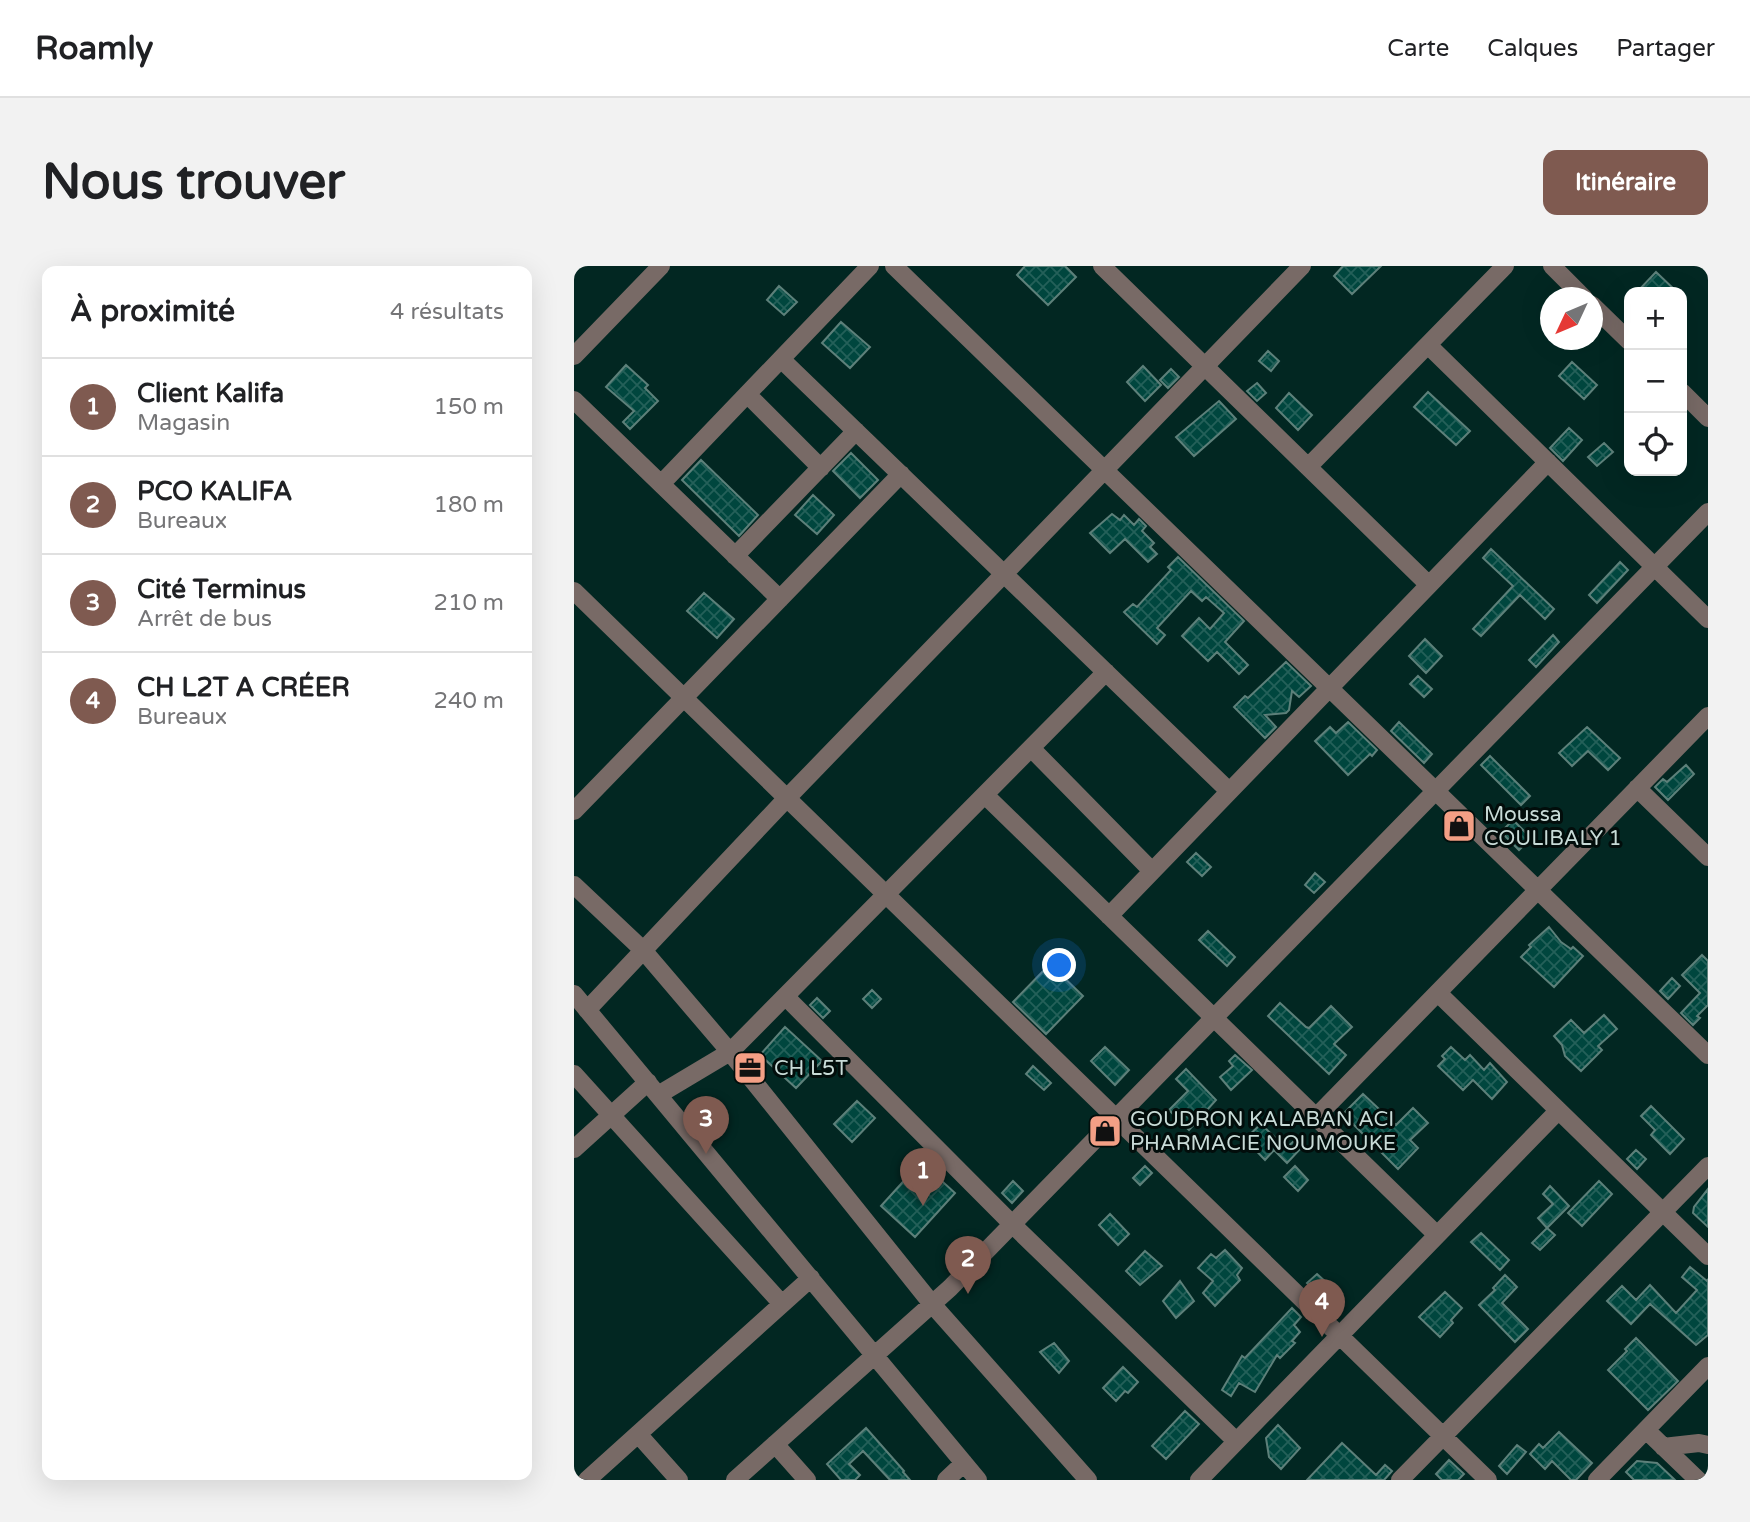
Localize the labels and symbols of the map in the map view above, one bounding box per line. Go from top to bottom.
north arrow [1540,287,1603,350]
place label: Moussa COULIBALY 1 [1484,802,1622,851]
shop icon: Moussa COULIBALY 1 [1440,807,1478,845]
your location [1042,948,1076,982]
office icon: CH L5T [731,1049,769,1087]
place label: CH L5T [774,1056,848,1081]
pin: 3 [683,1096,729,1154]
place label: GOUDRON KALABAN ACI PHARMACIE NOUMOUKE [1130,1107,1396,1156]
shop icon: GOUDRON KALABAN ACI PHARMACIE NOUMOUKE [1086,1112,1124,1150]
pin: 1 [900,1148,946,1206]
pin: 2 [945,1236,991,1294]
pin: 4 [1299,1279,1345,1337]

